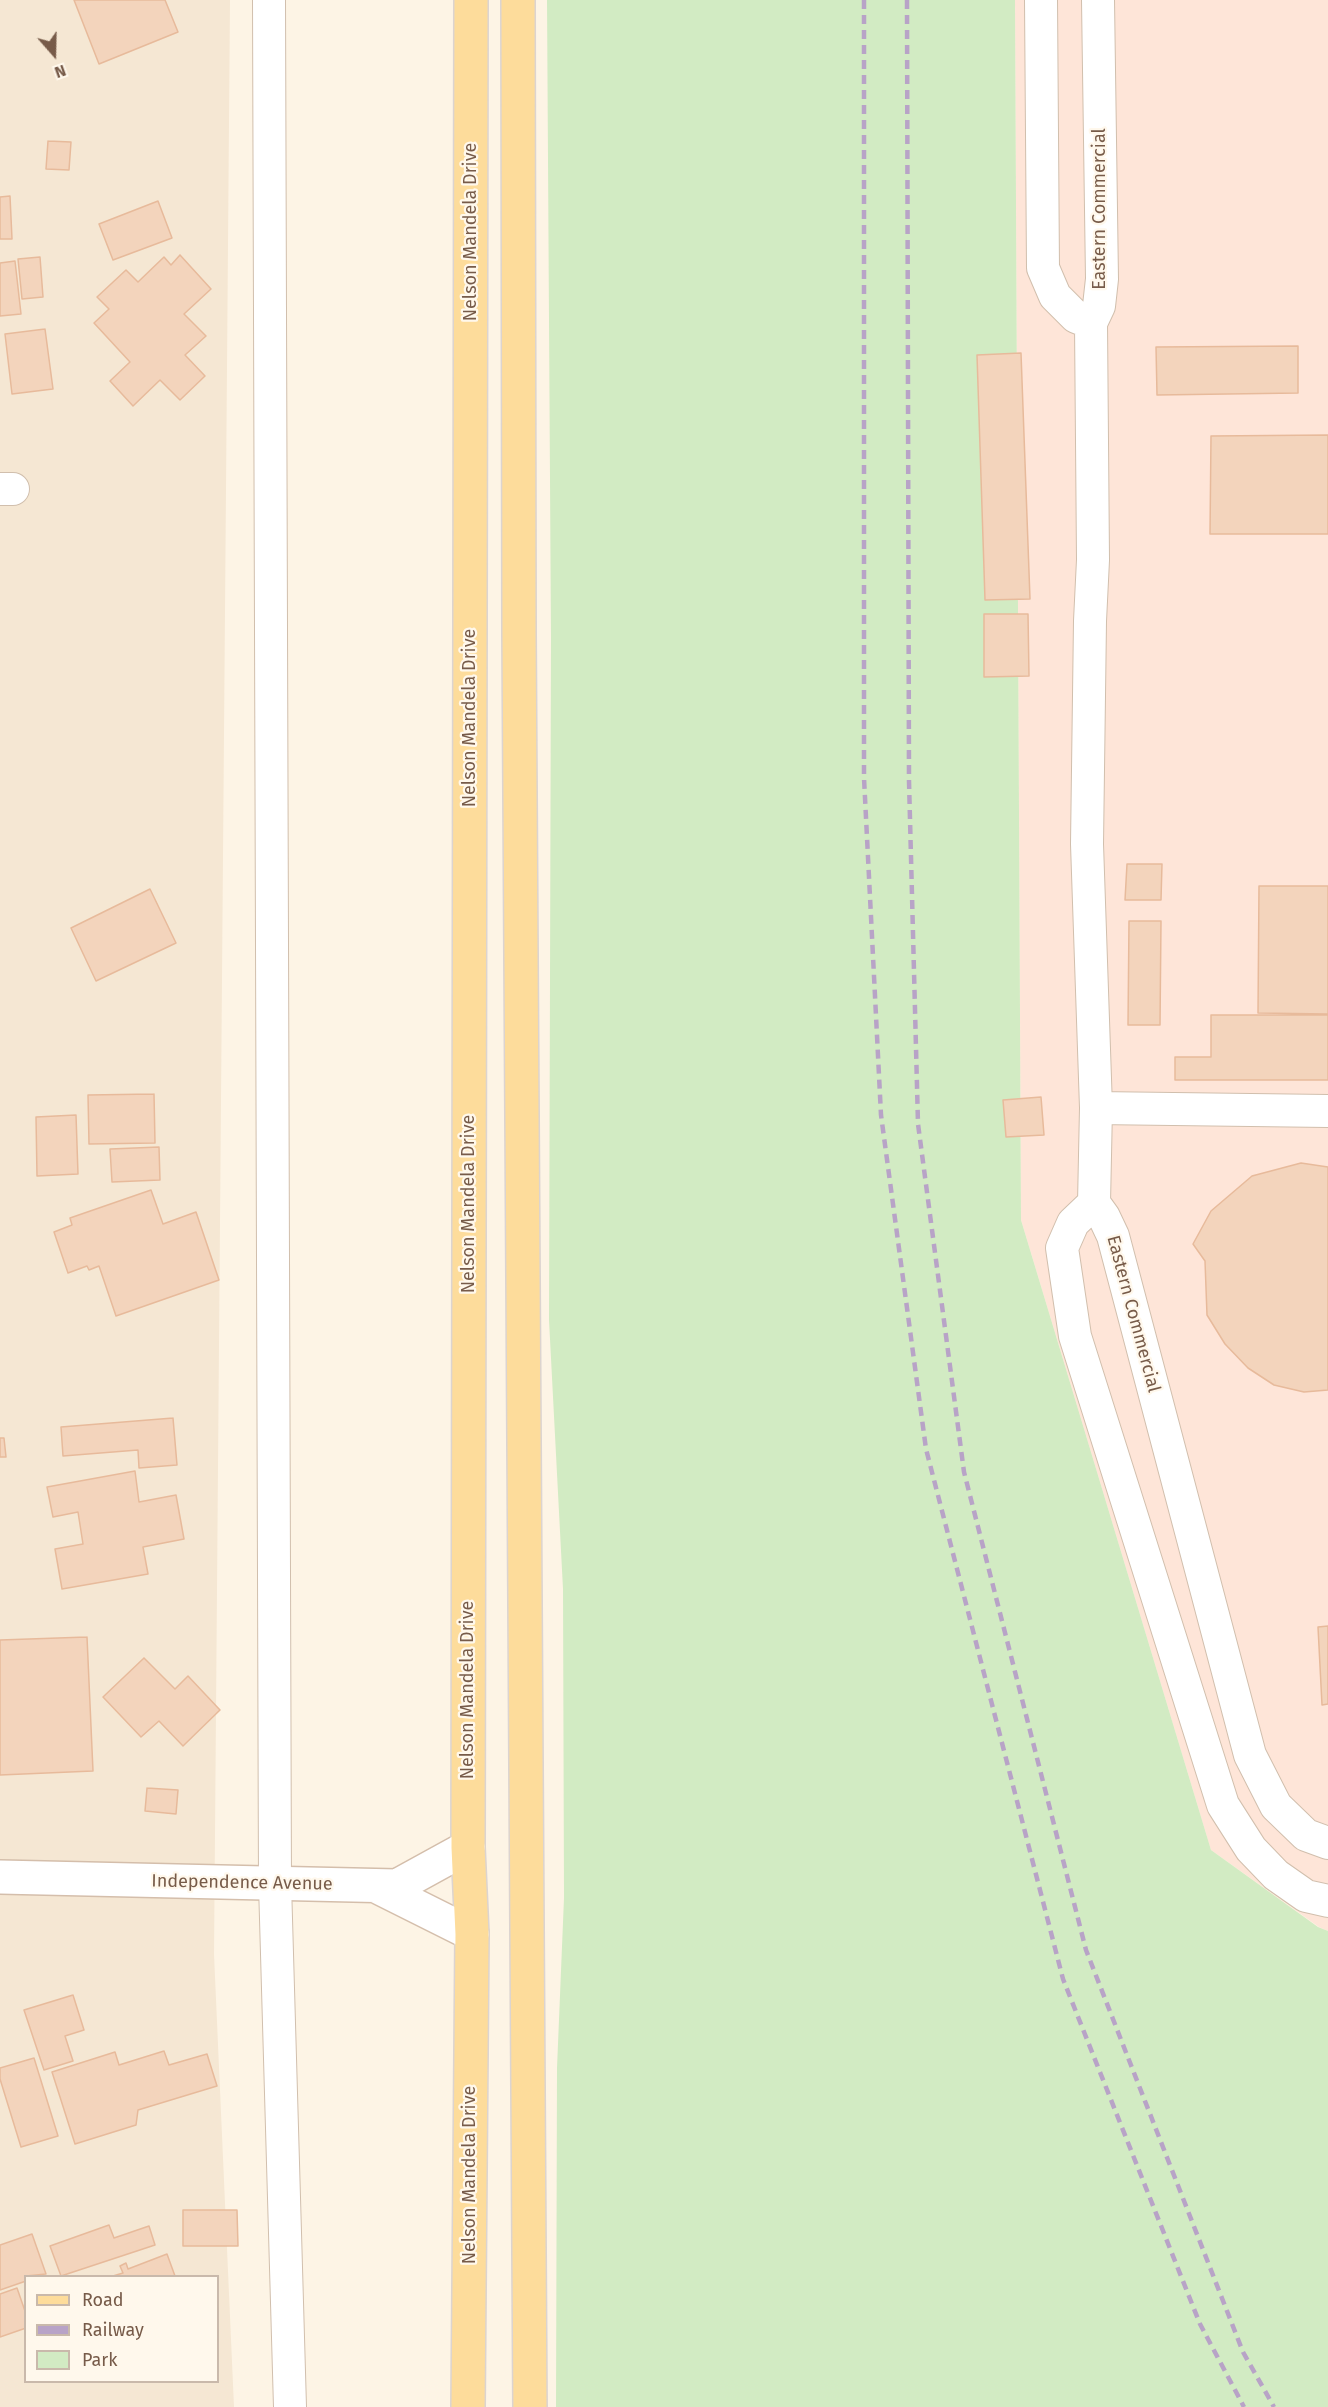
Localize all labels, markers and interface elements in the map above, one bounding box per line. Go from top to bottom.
north arrow [24,24,84,84]
text: N [52,61,69,82]
street label: Eastern Commercial [1089,128,1111,290]
street label: Nelson Mandela Drive [460,143,482,321]
street label: Nelson Mandela Drive [459,629,481,807]
street label: Nelson Mandela Drive [458,1115,480,1293]
street label: Eastern Commercial [1102,1233,1164,1395]
street label: Nelson Mandela Drive [457,1601,479,1779]
street label: Independence Avenue [151,1871,333,1895]
street label: Nelson Mandela Drive [459,2086,481,2264]
legend [24,2275,219,2383]
text: Road [82,2289,124,2311]
text: Railway [82,2319,144,2341]
text: Park [82,2349,117,2371]

